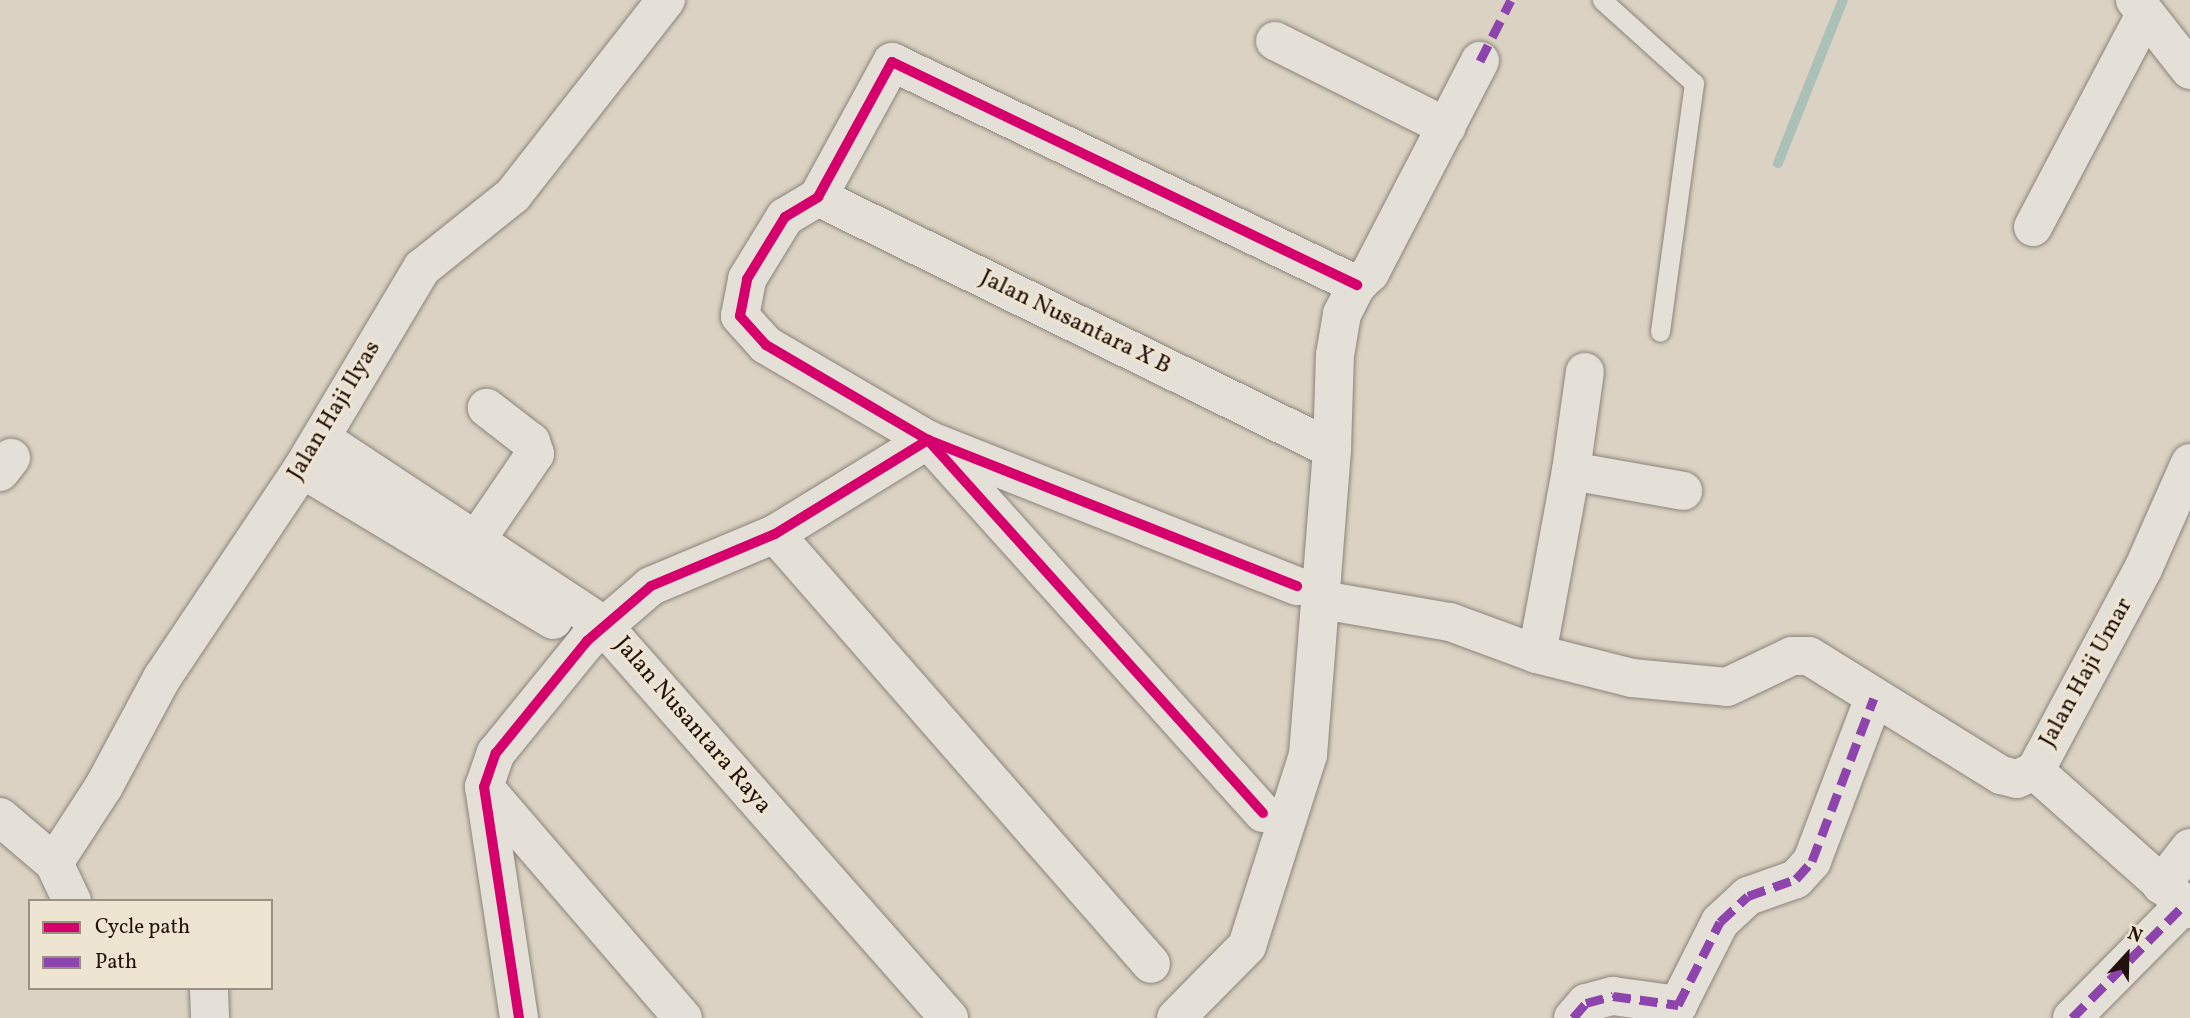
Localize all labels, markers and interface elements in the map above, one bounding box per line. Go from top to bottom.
street label: Jalan Nusantara X B [975,264,1175,382]
street label: Jalan Haji Ilyas [282,336,388,486]
street label: Jalan Haji Umar [2034,593,2140,753]
street label: Jalan Nusantara Raya [607,631,777,821]
legend [28,899,273,990]
text: Cycle path [95,913,190,942]
north arrow [2092,920,2162,990]
text: N [2124,921,2146,950]
text: Path [95,948,137,977]

